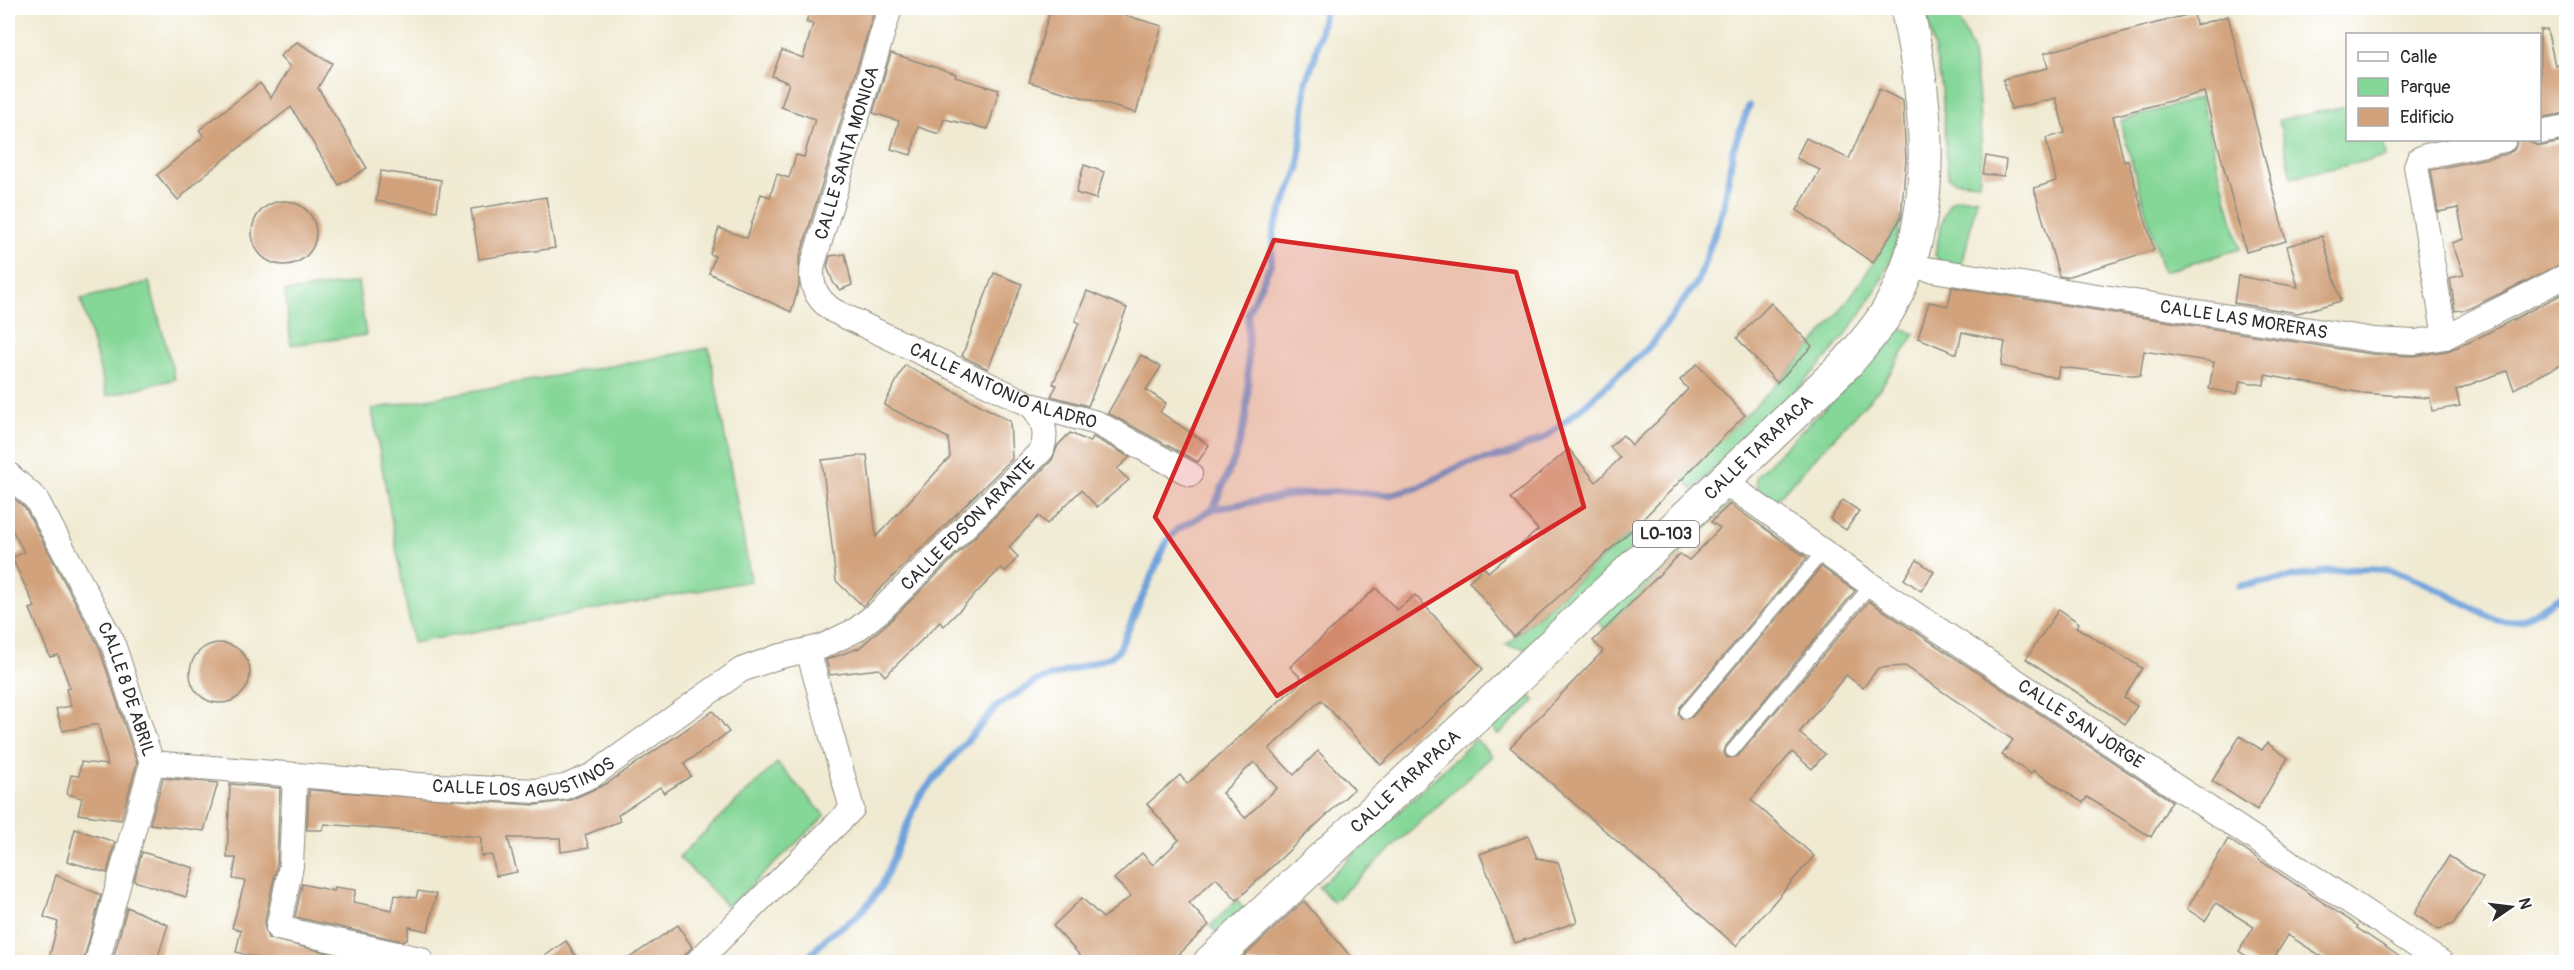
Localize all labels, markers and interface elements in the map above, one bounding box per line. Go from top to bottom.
legend [2346,33,2541,141]
text: Calle [2400,46,2437,69]
street label: CALLE SANTA MONICA [810,63,884,243]
text: Parque [2400,76,2450,99]
text: Edificio [2400,106,2454,129]
street label: CALLE LAS MORERAS [2158,295,2329,344]
street label: CALLE ANTONIO ALADRO [906,337,1099,434]
street label: CALLE TARAPACA [1699,390,1818,505]
street label: CALLE EDSON ARANTE [896,452,1040,595]
road number: LO-103 [1633,521,1699,547]
street label: CALLE 8 DE ABRIL [92,618,161,759]
street label: CALLE SAN JORGE [2014,674,2148,774]
street label: CALLE TARAPACA [1345,725,1466,838]
street label: CALLE LOS AGUSTINOS [432,752,619,802]
north arrow [2481,877,2541,937]
text: N [2514,896,2536,911]

